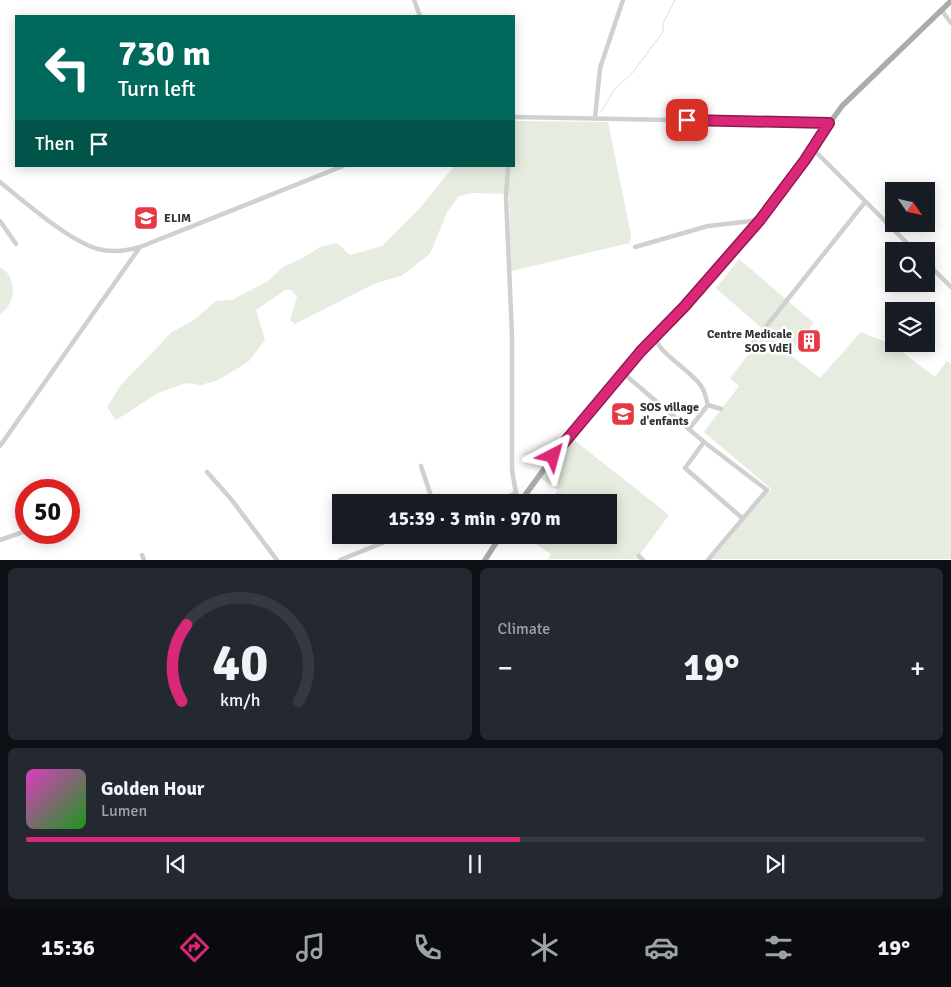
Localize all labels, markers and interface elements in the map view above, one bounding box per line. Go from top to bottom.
text: 730 m [118,32,211,75]
icon: left [35,35,100,100]
text: Turn left [118,75,196,102]
pin [666,99,708,141]
icon: arrive [673,106,701,134]
icon: arrive [85,130,113,158]
text: Then [35,132,75,156]
north arrow [885,182,935,232]
map controls [885,182,935,352]
school or university icon: ELIM [133,205,159,231]
place label: ELIM [164,211,191,226]
button: search [885,242,935,292]
button: layers [885,302,935,352]
place label: Centre Medicale SOS VdE| [707,327,792,356]
building icon: Centre Medicale SOS VdE| [796,328,822,354]
place label: SOS village d'enfants [640,400,699,429]
school or university icon: SOS village d'enfants [610,401,636,427]
position arrow [526,429,578,481]
speed limit sign: 50 [15,479,80,544]
text: 15:39 · 3 min · 970 m [388,507,561,531]
text: Climate [498,619,550,639]
text: 40 [212,631,268,695]
text: 19° [683,644,739,691]
text: − [498,651,513,685]
text: + [910,651,925,685]
text: km/h [220,689,260,711]
text: Golden Hour [101,777,204,801]
text: Lumen [101,801,147,821]
icon: previous [162,850,190,878]
icon: pause [461,850,489,878]
icon: next [761,850,789,878]
icon: directions [177,930,212,965]
icon: music [293,930,328,965]
icon: phone [410,930,445,965]
icon: climate [527,930,562,965]
icon: car [644,930,679,965]
icon: filters [761,930,796,965]
text: 15:36 [41,934,95,961]
text: 19° [877,934,910,961]

